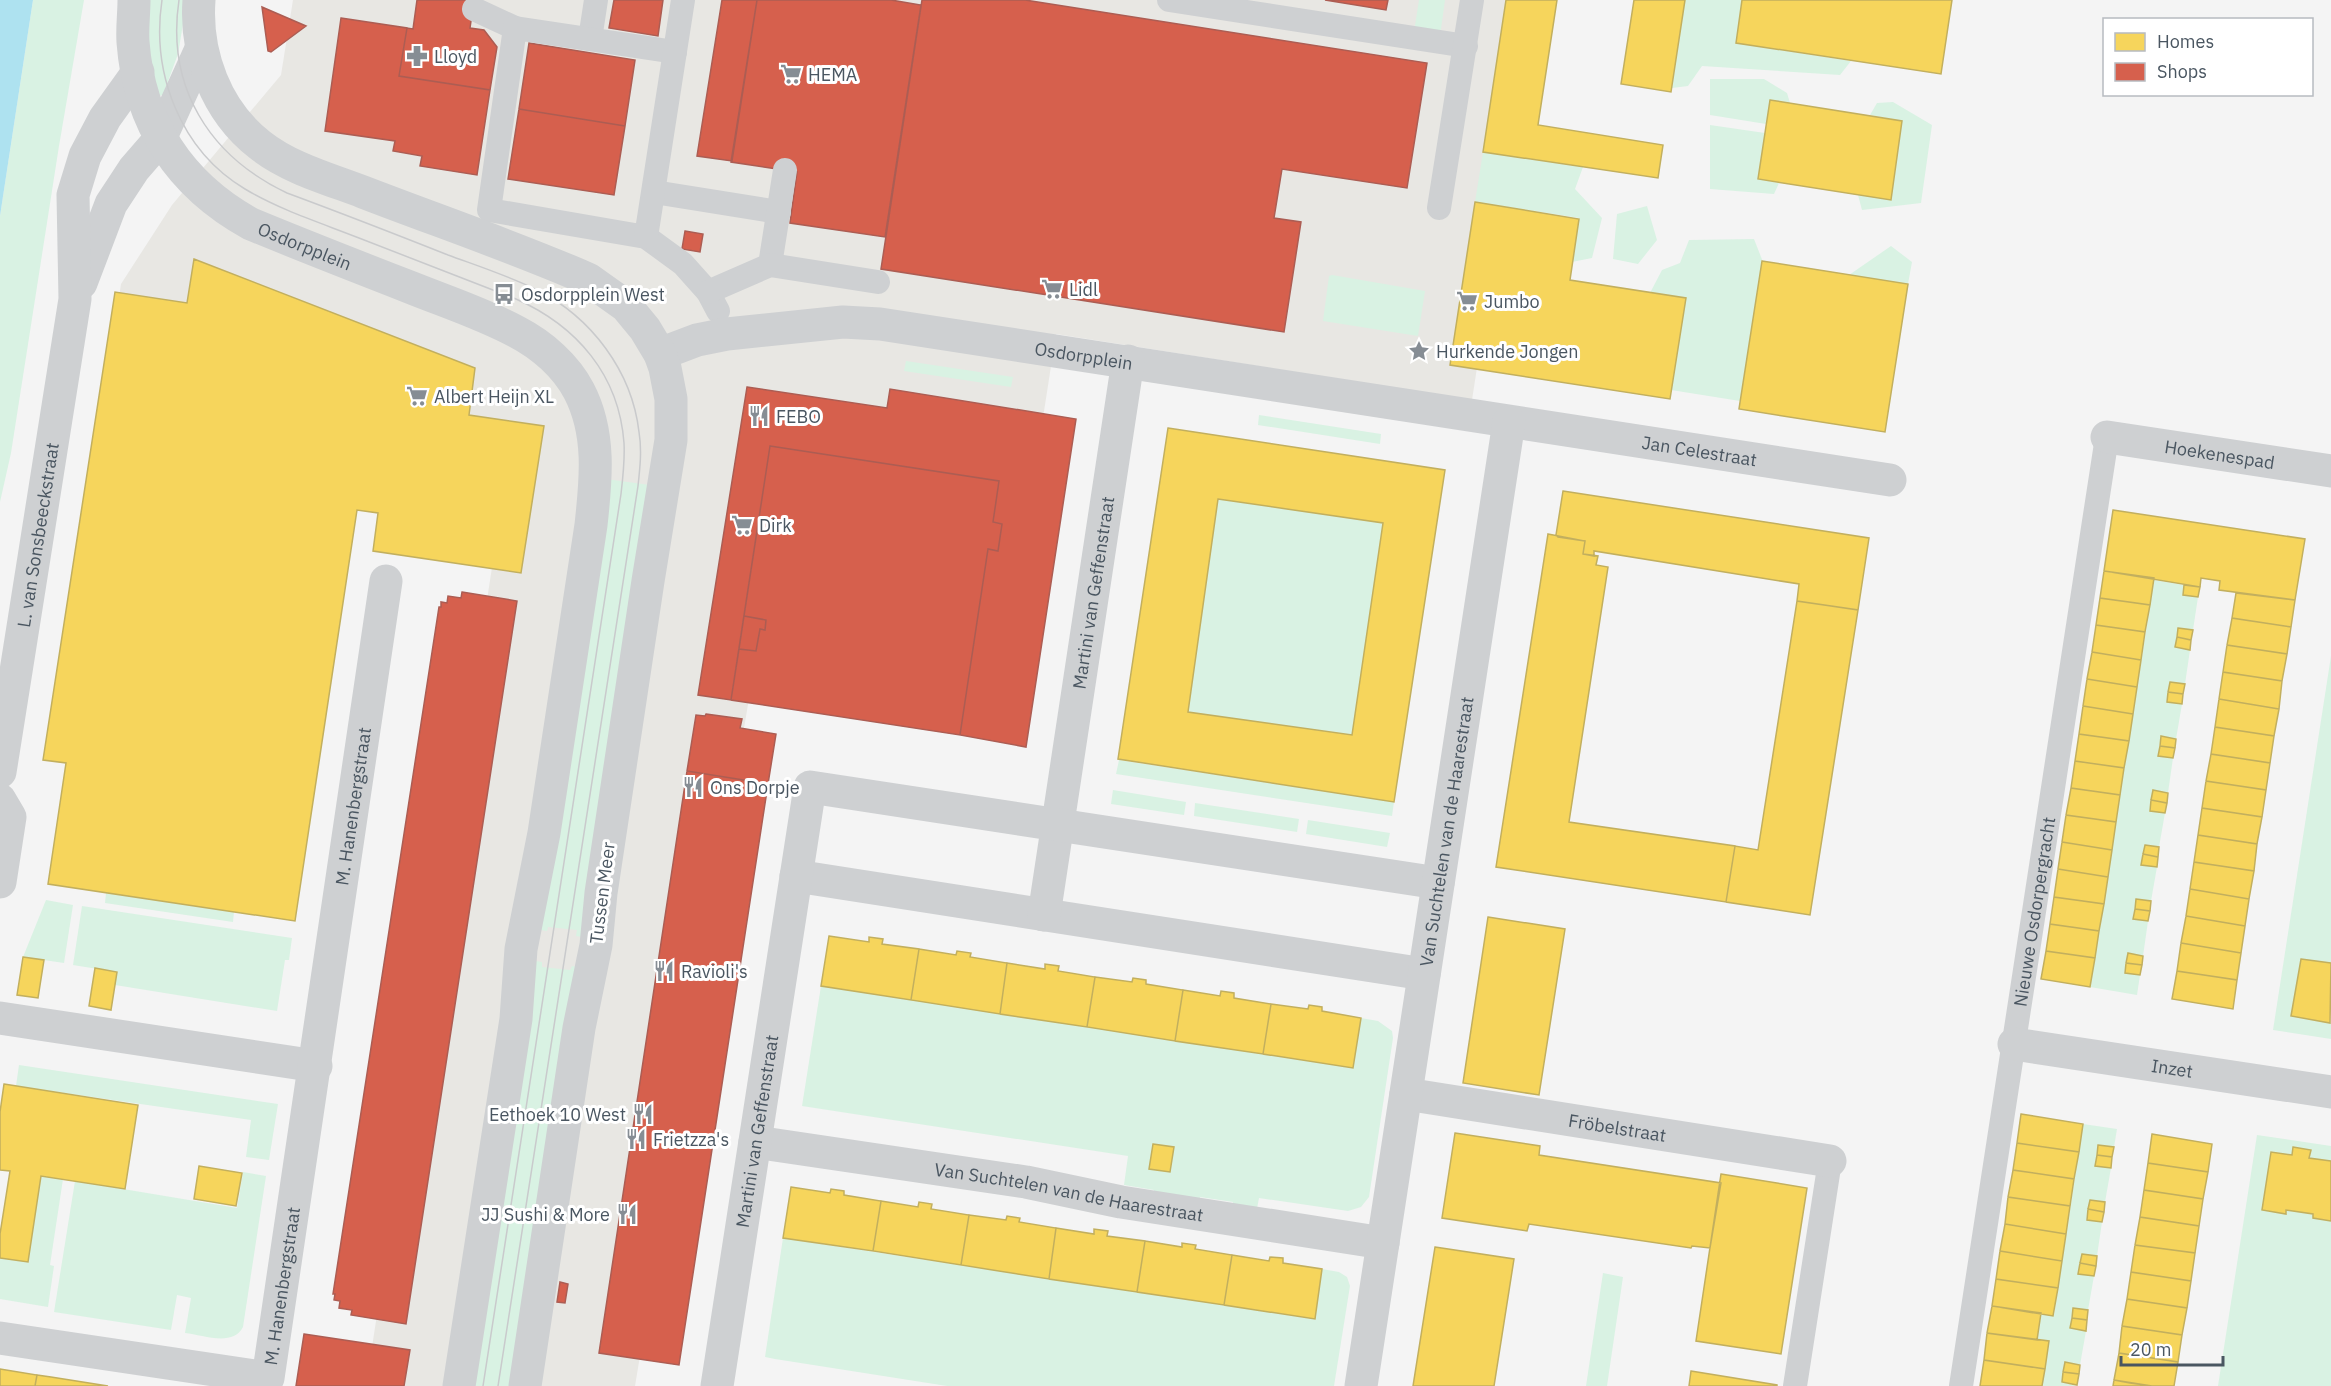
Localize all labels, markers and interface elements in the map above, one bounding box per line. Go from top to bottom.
legend [2103,18,2313,96]
text: Homes [2157,30,2214,53]
pharmacy icon: Lloyd [405,44,429,68]
place label: Lloyd [434,45,477,68]
text: Shops [2157,60,2207,83]
supermarket icon: HEMA [779,62,803,86]
place label: HEMA [808,63,858,86]
street label: Osdorpplein [255,217,355,275]
supermarket icon: Lidl [1040,277,1064,301]
place label: Lidl [1069,278,1098,301]
bus stop icon: Osdorpplein West [492,282,516,306]
place label: Osdorpplein West [521,283,665,306]
supermarket icon: Jumbo [1455,289,1479,313]
place label: Jumbo [1484,290,1540,313]
street label: Osdorpplein [1033,337,1134,374]
place icon: Hurkende Jongen [1407,339,1431,363]
place label: Hurkende Jongen [1436,340,1578,363]
supermarket icon: Albert Heijn XL [405,384,429,408]
place label: Albert Heijn XL [434,385,554,408]
restaurant icon: FEBO [747,404,771,428]
place label: FEBO [776,405,821,428]
street label: Jan Celestraat [1640,430,1759,471]
street label: Hoekenespad [2163,434,2276,474]
street label: L. van Sonsbeeckstraat [12,441,64,629]
street label: Martini van Geffenstraat [1067,495,1119,691]
supermarket icon: Dirk [730,513,754,537]
place label: Dirk [759,514,792,537]
street label: Van Suchtelen van de Haarestraat [1414,695,1478,968]
street label: M. Hanenbergstraat [330,726,376,887]
restaurant icon: Ons Dorpje [681,775,705,799]
place label: Ons Dorpje [710,776,800,799]
street label: Nieuwe Osdorpergracht [2008,815,2060,1008]
street label: Tussen Meer [584,840,620,945]
restaurant icon: Ravioli's [652,959,676,983]
place label: Ravioli's [681,960,748,983]
street label: Martini van Geffenstraat [730,1033,783,1229]
street label: Inzet [2150,1053,2195,1082]
restaurant icon: Eethoek 10 West [631,1102,655,1126]
place label: Eethoek 10 West [489,1103,626,1126]
street label: Fröbelstraat [1567,1108,1668,1146]
restaurant icon: Frietzza's [624,1127,648,1151]
place label: Frietzza's [653,1128,729,1151]
street label: Van Suchtelen van de Haarestraat [933,1157,1205,1226]
restaurant icon: JJ Sushi & More [615,1202,639,1226]
place label: JJ Sushi & More [481,1203,610,1226]
street label: M. Hanenbergstraat [259,1205,305,1367]
scale bar [2121,1329,2223,1367]
text: 20 m [2130,1338,2172,1361]

